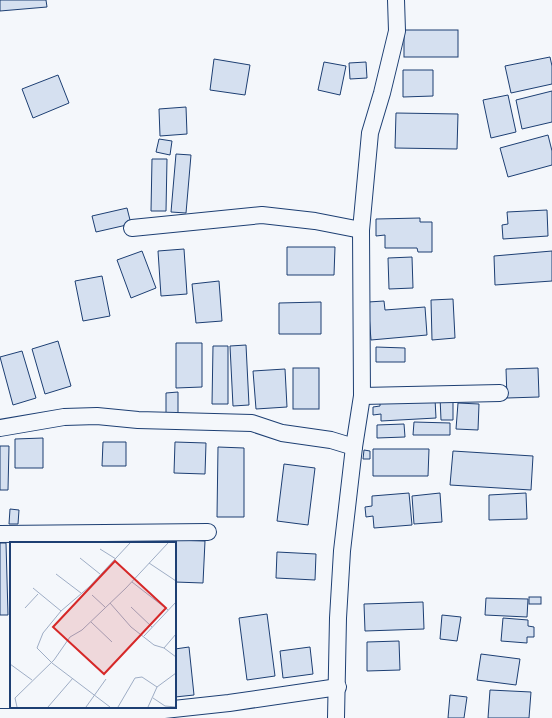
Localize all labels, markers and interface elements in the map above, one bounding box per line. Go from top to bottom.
inset map [10,542,176,708]

